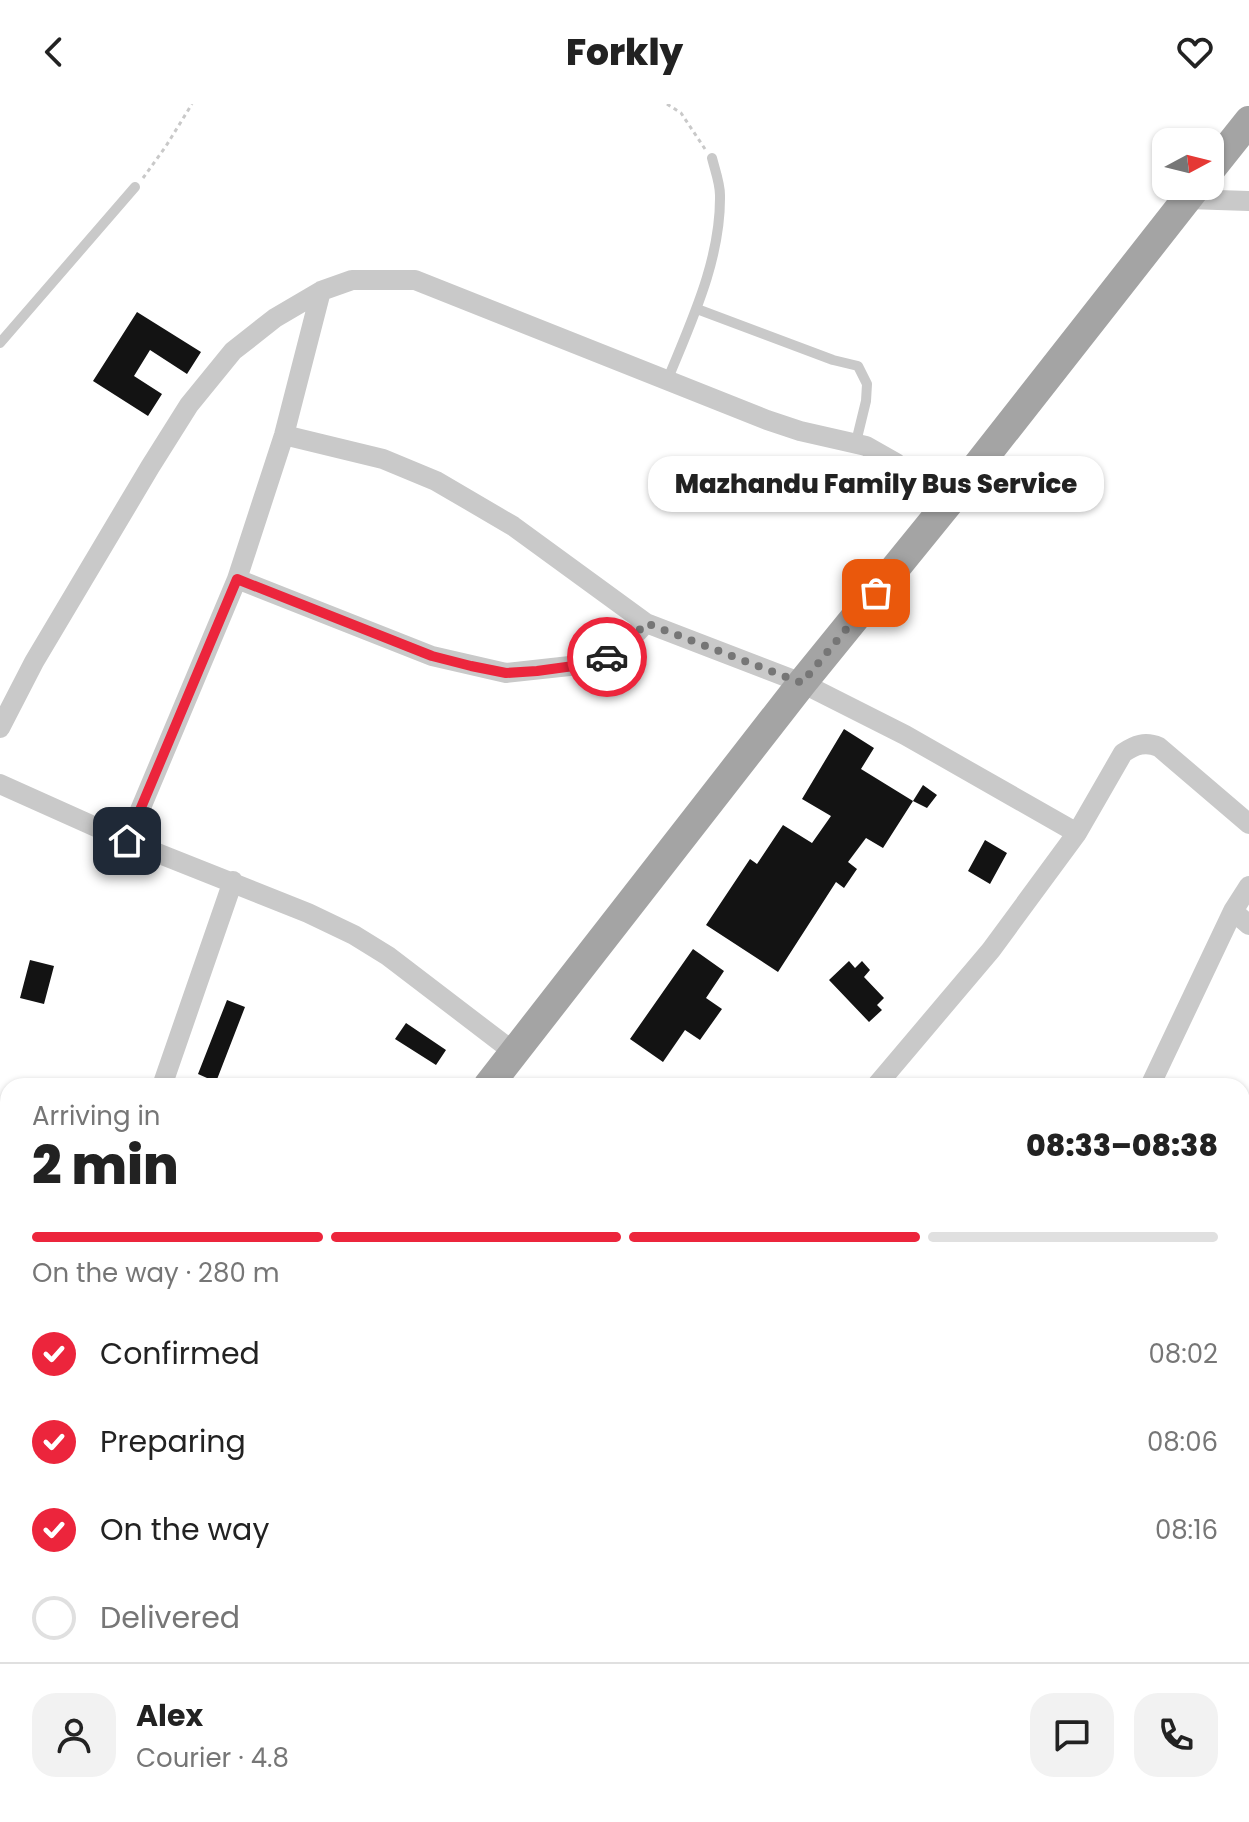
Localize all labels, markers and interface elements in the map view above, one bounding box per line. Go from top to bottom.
text: Forkly [566,27,683,78]
icon: back [32,30,76,74]
icon: heart [1173,30,1217,74]
north arrow [1152,128,1224,200]
map controls [1152,128,1224,200]
callout: Mazhandu Family Bus Service [648,457,1104,513]
text: Mazhandu Family Bus Service [675,466,1077,502]
pin [842,559,910,627]
icon: bag [854,571,898,615]
courier [567,617,647,697]
icon: car [585,635,629,679]
pin [93,807,161,875]
icon: home [105,819,149,863]
text: Arriving in [32,1098,161,1134]
text: 08:33–08:38 [1026,1124,1218,1167]
text: 2 min [32,1129,179,1202]
text: On the way · 280 m [32,1255,280,1291]
icon: check [32,1332,76,1376]
text: Confirmed [100,1332,260,1375]
text: 08:02 [1148,1336,1218,1372]
icon: check [32,1420,76,1464]
text: Preparing [100,1420,246,1463]
text: 08:06 [1147,1424,1218,1460]
icon: check [32,1508,76,1552]
text: On the way [100,1508,269,1551]
text: 08:16 [1155,1512,1218,1548]
text: Delivered [100,1596,240,1639]
button: person [32,1693,116,1777]
button: chat [1030,1693,1114,1777]
button: phone [1134,1693,1218,1777]
text: Alex [136,1694,203,1737]
text: Courier · 4.8 [136,1740,289,1776]

